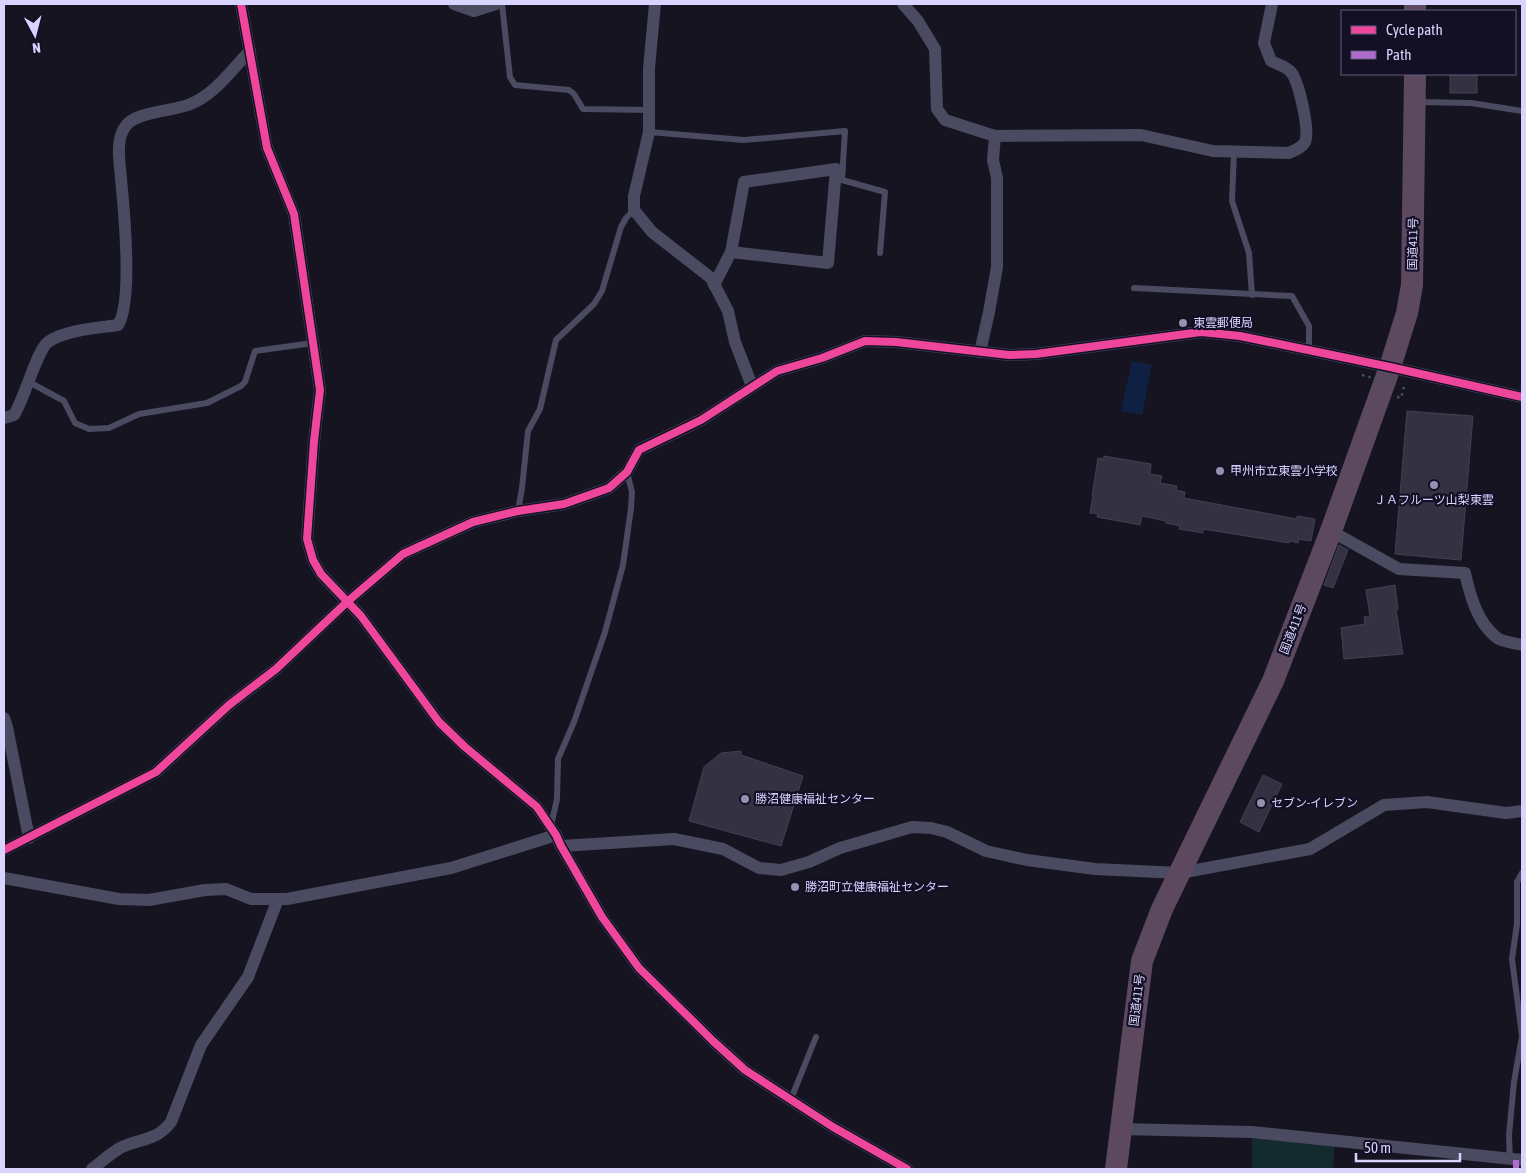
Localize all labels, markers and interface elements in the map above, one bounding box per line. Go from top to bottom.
north arrow [10,10,60,60]
legend [1341,10,1516,75]
text: Cycle path [1386,21,1443,38]
text: N [32,39,42,56]
text: Path [1386,46,1412,63]
street label: 国道411号 [1406,217,1420,271]
place label: 東雲郵便局 [1193,316,1253,330]
marker: 東雲郵便局 [1177,317,1189,329]
place label: 甲州市立東雲小学校 [1230,464,1338,478]
marker: 甲州市立東雲小学校 [1214,465,1226,477]
marker: ＪＡフルーツ山梨東雲 [1428,479,1440,491]
place label: ＪＡフルーツ山梨東雲 [1374,493,1494,507]
street label: 国道411号 [1277,602,1309,656]
place label: 勝沼健康福祉センター [755,792,875,806]
marker: 勝沼健康福祉センター [739,793,751,805]
place label: セブン-イレブン [1271,796,1358,810]
marker: セブン-イレブン [1255,797,1267,809]
place label: 勝沼町立健康福祉センター [805,880,949,894]
marker: 勝沼町立健康福祉センター [789,881,801,893]
street label: 国道411号 [1127,973,1147,1027]
scale bar [1356,1130,1460,1162]
text: 50 m [1364,1139,1391,1156]

